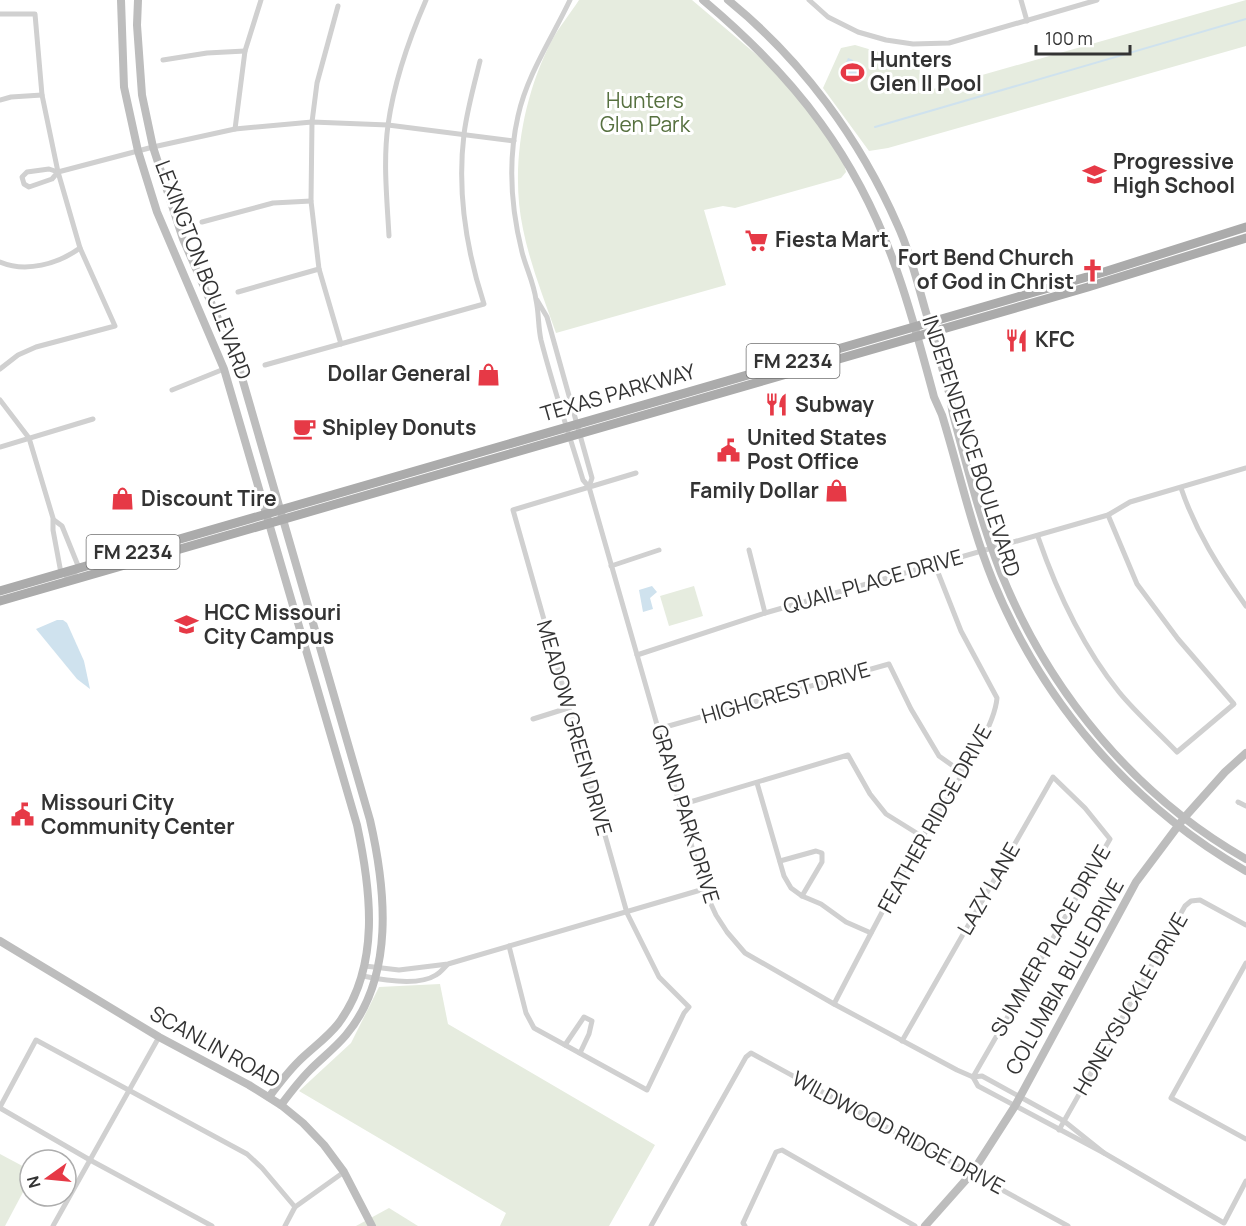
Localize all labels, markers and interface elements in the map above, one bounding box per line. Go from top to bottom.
scale bar [1036,18,1130,56]
text: 100 m [1045,26,1093,50]
place label: Hunters Glen II Pool [870,45,982,97]
sports icon: Hunters Glen II Pool [839,59,865,85]
park label: Hunters Glen Park [600,86,691,138]
place label: Progressive High School [1113,147,1235,199]
street label: LEXINGTON BOULEVARD [149,156,259,383]
school or university icon: Progressive High School [1082,161,1108,187]
place label: Fiesta Mart [775,225,889,253]
supermarket icon: Fiesta Mart [744,227,770,253]
place label: Fort Bend Church of God in Christ [898,243,1074,295]
church icon: Fort Bend Church of God in Christ [1079,257,1105,283]
street label: INDEPENDENCE BOULEVARD [916,311,1028,580]
place label: KFC [1035,325,1075,353]
restaurant icon: KFC [1004,327,1030,353]
road number: FM 2234 [746,344,840,378]
street label: TEXAS PARKWAY [537,356,699,428]
place label: Dollar General [327,359,471,387]
shop icon: Dollar General [476,361,502,387]
place label: Subway [795,390,874,418]
restaurant icon: Subway [764,392,790,418]
place label: Shipley Donuts [322,413,476,441]
cafe icon: Shipley Donuts [291,415,317,441]
place label: United States Post Office [747,423,887,475]
public building icon: United States Post Office [716,437,742,463]
place label: Family Dollar [690,476,819,504]
shop icon: Family Dollar [824,478,850,504]
place label: Discount Tire [141,484,277,512]
shop icon: Discount Tire [110,486,136,512]
road number: FM 2234 [86,535,180,569]
street label: QUAIL PLACE DRIVE [780,542,966,620]
place label: HCC Missouri City Campus [204,598,341,650]
school or university icon: HCC Missouri City Campus [173,612,199,638]
street label: MEADOW GREEN DRIVE [531,617,619,839]
street label: HIGHCREST DRIVE [698,655,873,729]
street label: FEATHER RIDGE DRIVE [871,719,998,918]
street label: GRAND PARK DRIVE [645,721,726,906]
place label: Missouri City Community Center [41,788,235,840]
public building icon: Missouri City Community Center [10,802,36,828]
street label: LAZY LANE [950,837,1026,940]
street label: SUMMER PLACE DRIVE [984,840,1116,1041]
street label: COLUMBIA BLUE DRIVE [999,874,1130,1080]
street label: HONEYSUCKLE DRIVE [1067,907,1194,1100]
street label: SCANLIN ROAD [145,999,286,1093]
street label: WILDWOOD RIDGE DRIVE [787,1064,1010,1200]
north arrow [18,1148,78,1208]
text: N [21,1173,46,1190]

